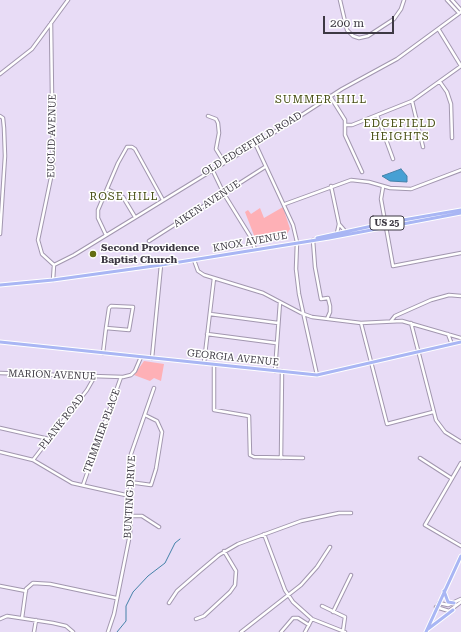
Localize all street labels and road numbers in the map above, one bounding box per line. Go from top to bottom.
street label: EUCLID AVENUE [45,94,59,178]
street label: OLD EDGEFIELD ROAD [200,109,304,179]
street label: AIKEN AVENUE [171,178,243,230]
road number: US 25 [370,216,404,230]
street label: KNOX AVENUE [212,230,288,254]
street label: GEORGIA AVENUE [187,347,279,369]
street label: MARION AVENUE [8,367,96,383]
street label: TRIMMIER PLACE [81,387,123,475]
street label: PLANK ROAD [37,392,87,452]
street label: BUNTING DRIVE [122,455,138,539]

